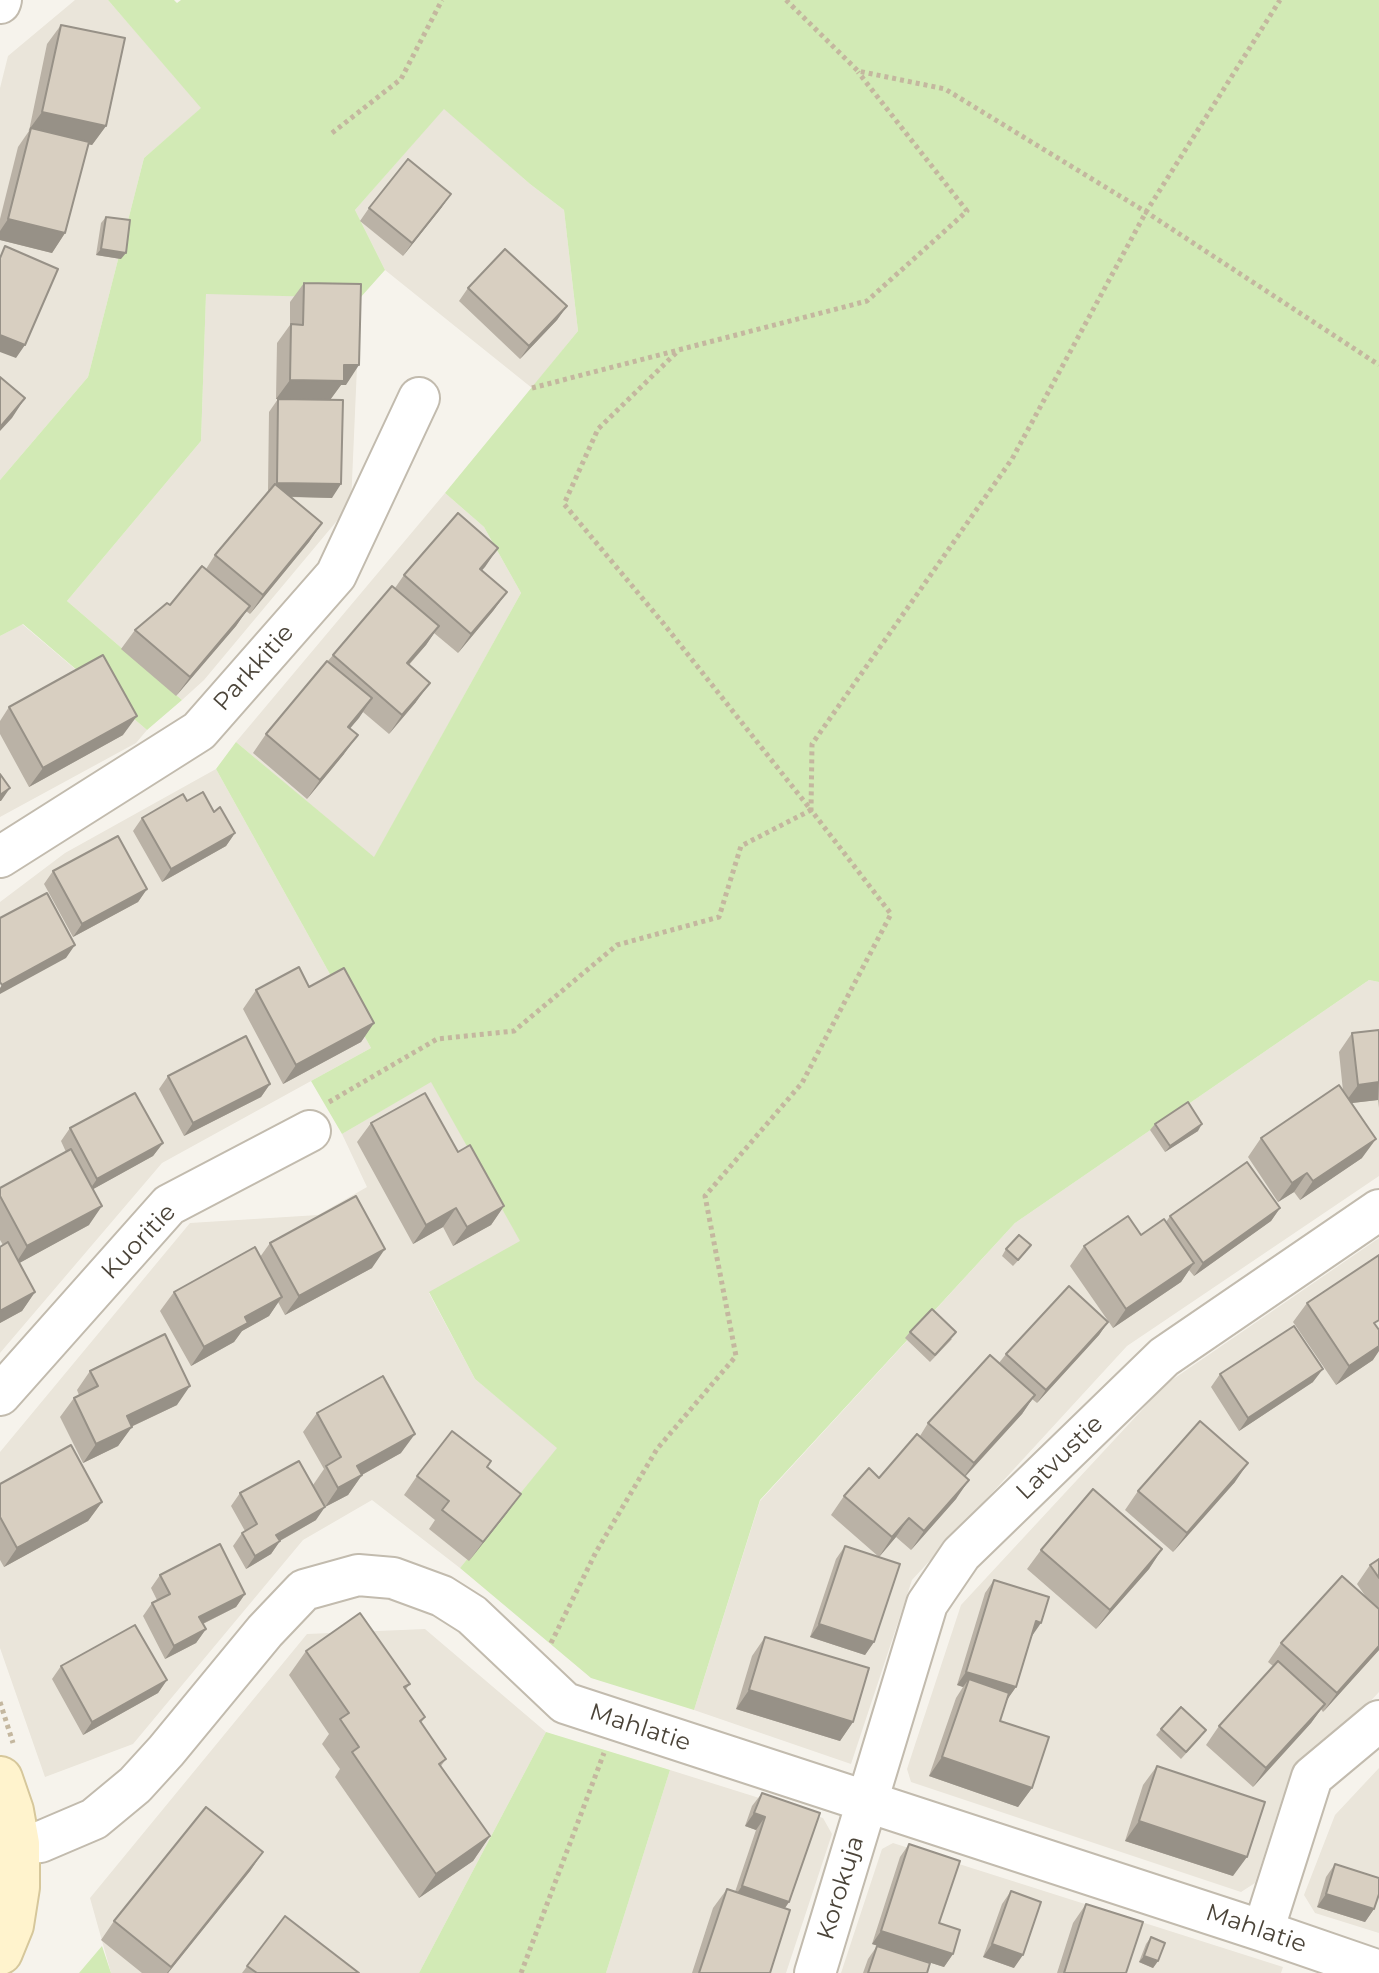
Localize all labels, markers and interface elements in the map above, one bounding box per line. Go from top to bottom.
street label: Parkkitie [208,619,300,717]
street label: Kuoritie [96,1198,182,1286]
street label: Latvustie [1011,1410,1109,1506]
street label: Mahlatie [586,1698,694,1758]
street label: Korokuja [812,1833,870,1943]
street label: Mahlatie [1202,1898,1310,1960]

